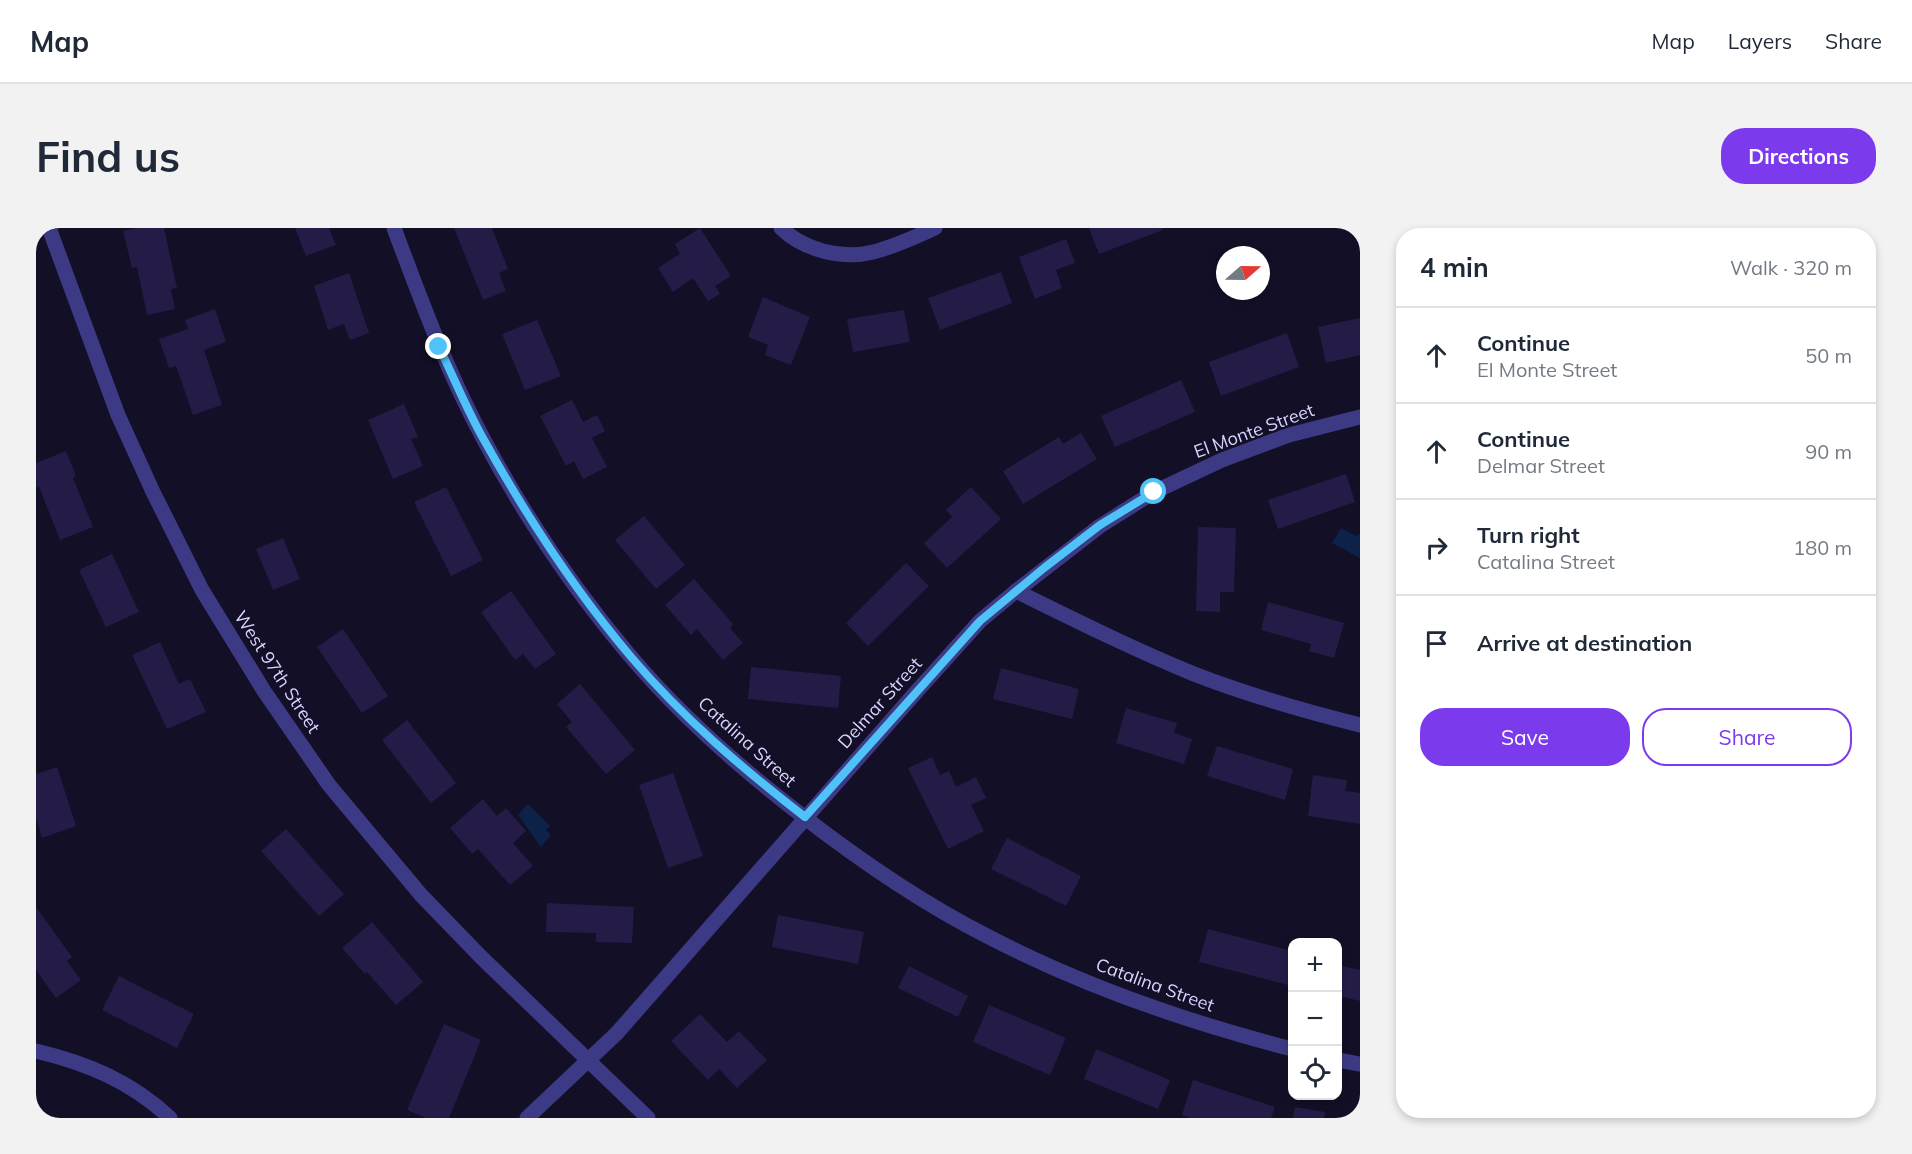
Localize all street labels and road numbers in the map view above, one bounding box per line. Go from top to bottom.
street label: El Monte Street [1191,398,1317,463]
street label: West 97th Street [229,606,326,737]
street label: Delmar Street [833,652,927,753]
street label: Catalina Street [693,691,801,792]
street label: Catalina Street [1093,952,1218,1017]

